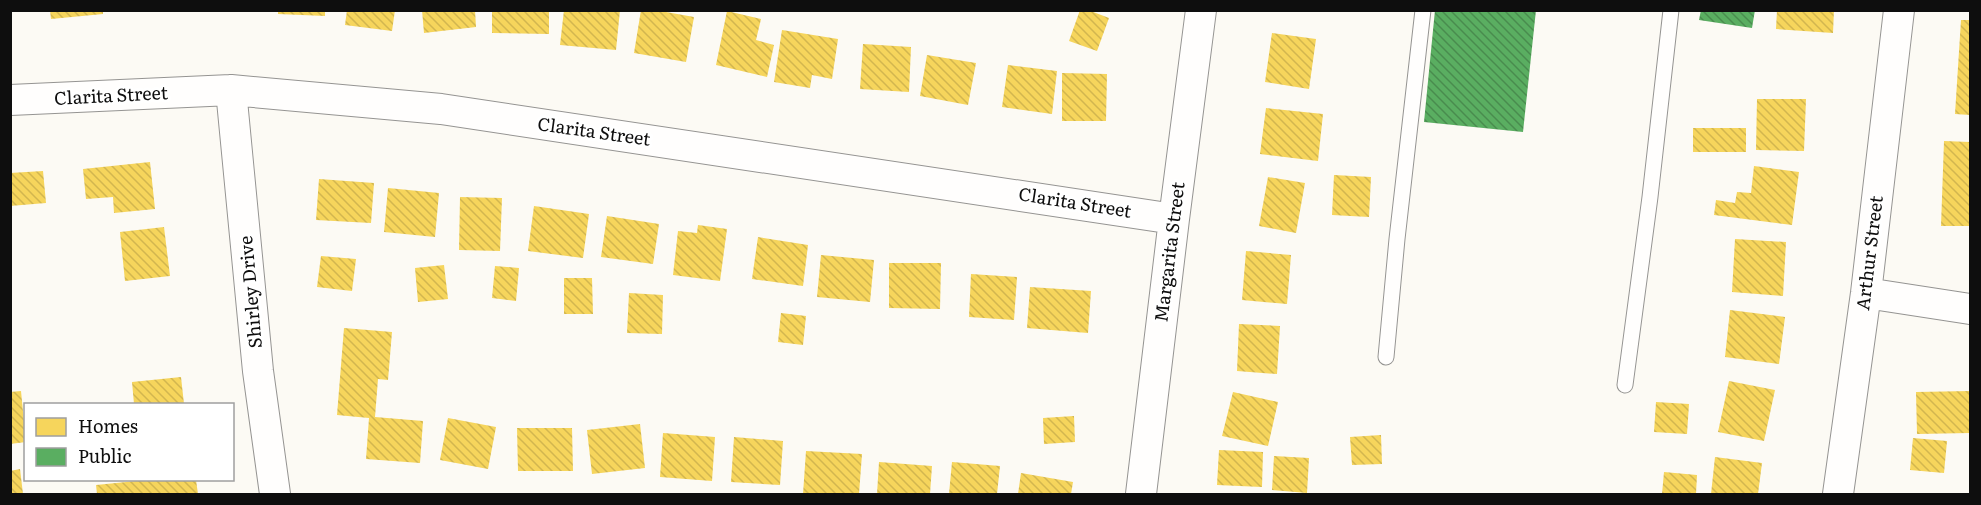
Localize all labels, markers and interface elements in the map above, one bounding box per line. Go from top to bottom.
street label: Clarita Street [53,78,169,111]
street label: Clarita Street [536,109,653,152]
street label: Clarita Street [1017,179,1134,224]
street label: Margarita Street [1147,179,1191,323]
street label: Arthur Street [1848,193,1889,312]
street label: Shirley Drive [231,235,268,350]
legend [24,403,234,481]
text: Homes [78,412,138,439]
text: Public [78,442,132,469]

